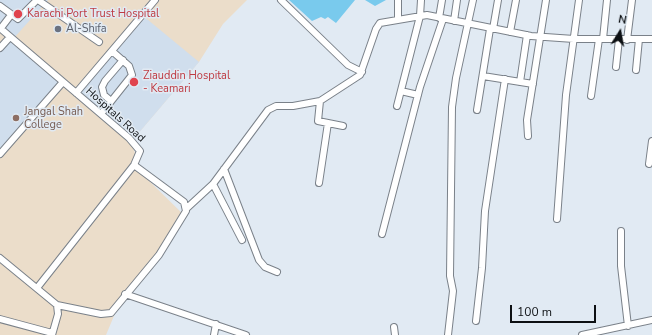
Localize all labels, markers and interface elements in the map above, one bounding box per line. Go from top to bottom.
place label: Karachi Port Trust Hospital [27,7,159,21]
marker: Karachi Port Trust Hospital [12,8,24,20]
north arrow [600,12,640,52]
text: N [617,12,628,28]
place label: Al-Shifa [66,22,107,36]
marker: Al-Shifa [53,24,63,34]
place label: Ziauddin Hospital - Keamari [143,69,230,95]
marker: Ziauddin Hospital - Keamari [128,76,140,88]
street label: Hospitals Road [83,85,147,145]
place label: Jangal Shah College [24,105,83,131]
marker: Jangal Shah College [11,113,21,123]
scale bar [512,297,598,323]
text: 100 m [517,304,552,320]

